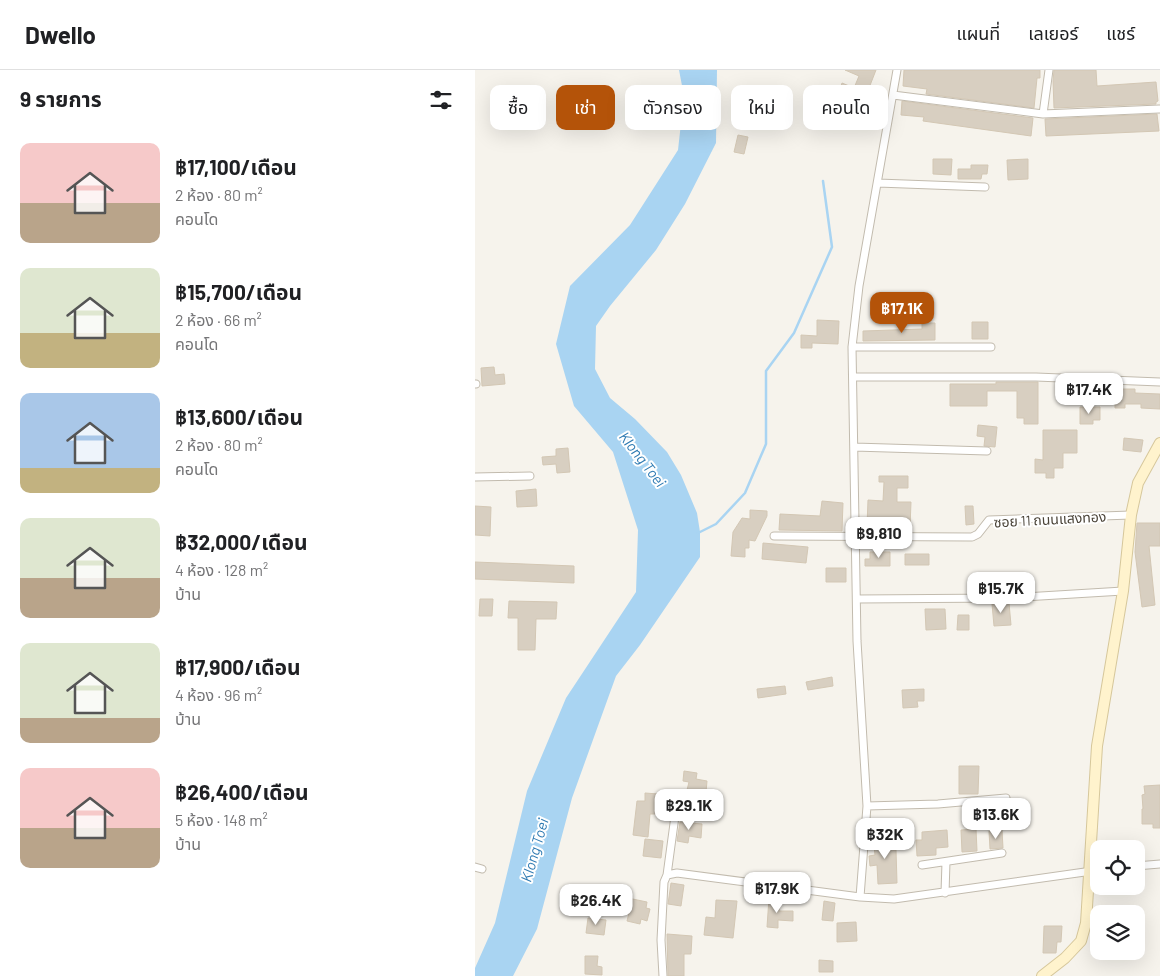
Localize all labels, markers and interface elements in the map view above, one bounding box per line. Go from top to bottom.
text: Dwello [25,20,96,49]
text: แผนที่ [956,22,1000,44]
text: เลเยอร์ [1028,22,1078,44]
text: แชร์ [1106,22,1135,44]
chip: ซื้อ [490,85,546,130]
chip: เช่า [556,85,615,130]
chip: ตัวกรอง [625,85,721,130]
chip: ใหม่ [731,85,793,130]
chip: คอนโด [803,85,888,130]
text: 9 รายการ [20,86,102,111]
icon: filters [427,86,455,114]
text: ฿17,100/เดือน [175,154,297,179]
icon: home [60,163,120,223]
text: 2 ห้อง · 80 m² [175,185,263,204]
text: คอนโด [175,209,218,228]
text: ฿15,700/เดือน [175,279,302,304]
icon: home [60,288,120,348]
pin: ฿17.1K [861,292,943,334]
text: ฿17.1K [881,298,923,317]
text: 2 ห้อง · 66 m² [175,310,262,329]
text: คอนโด [175,334,218,353]
pin: ฿17.4K [1048,372,1130,415]
text: ฿17.4K [1066,379,1112,398]
text: ฿13,600/เดือน [175,404,303,429]
icon: home [60,413,120,473]
water label: Klong Toei [616,428,670,491]
text: 2 ห้อง · 80 m² [175,435,263,454]
text: คอนโด [175,459,218,478]
street label: ซอย 11 ถนนแสงทอง [993,508,1107,530]
pin: ฿9,810 [838,516,920,559]
text: ฿9,810 [856,523,902,542]
text: ฿32,000/เดือน [175,529,307,554]
icon: home [60,538,120,598]
text: 4 ห้อง · 128 m² [175,560,268,579]
pin: ฿15.7K [960,572,1042,614]
text: ฿15.7K [978,578,1024,597]
text: บ้าน [175,584,201,603]
text: ฿17,900/เดือน [175,654,301,679]
icon: home [60,663,120,723]
text: 4 ห้อง · 96 m² [175,685,262,704]
text: บ้าน [175,709,201,728]
text: ฿26,400/เดือน [175,779,309,804]
icon: home [60,788,120,848]
pin: ฿29.1K [648,788,730,831]
text: ฿29.1K [666,795,712,814]
pin: ฿13.6K [955,798,1037,840]
text: ฿13.6K [973,804,1019,823]
text: 5 ห้อง · 148 m² [175,810,268,829]
water label: Klong Toei [516,816,552,884]
pin: ฿32K [855,818,915,860]
text: ฿32K [867,824,903,843]
text: บ้าน [175,834,201,853]
map controls [1090,840,1145,960]
button: locate [1090,840,1145,895]
pin: ฿17.9K [736,872,818,914]
text: ฿17.9K [755,878,799,897]
pin: ฿26.4K [555,884,637,926]
text: ฿26.4K [571,890,621,909]
button: layers [1090,905,1145,960]

